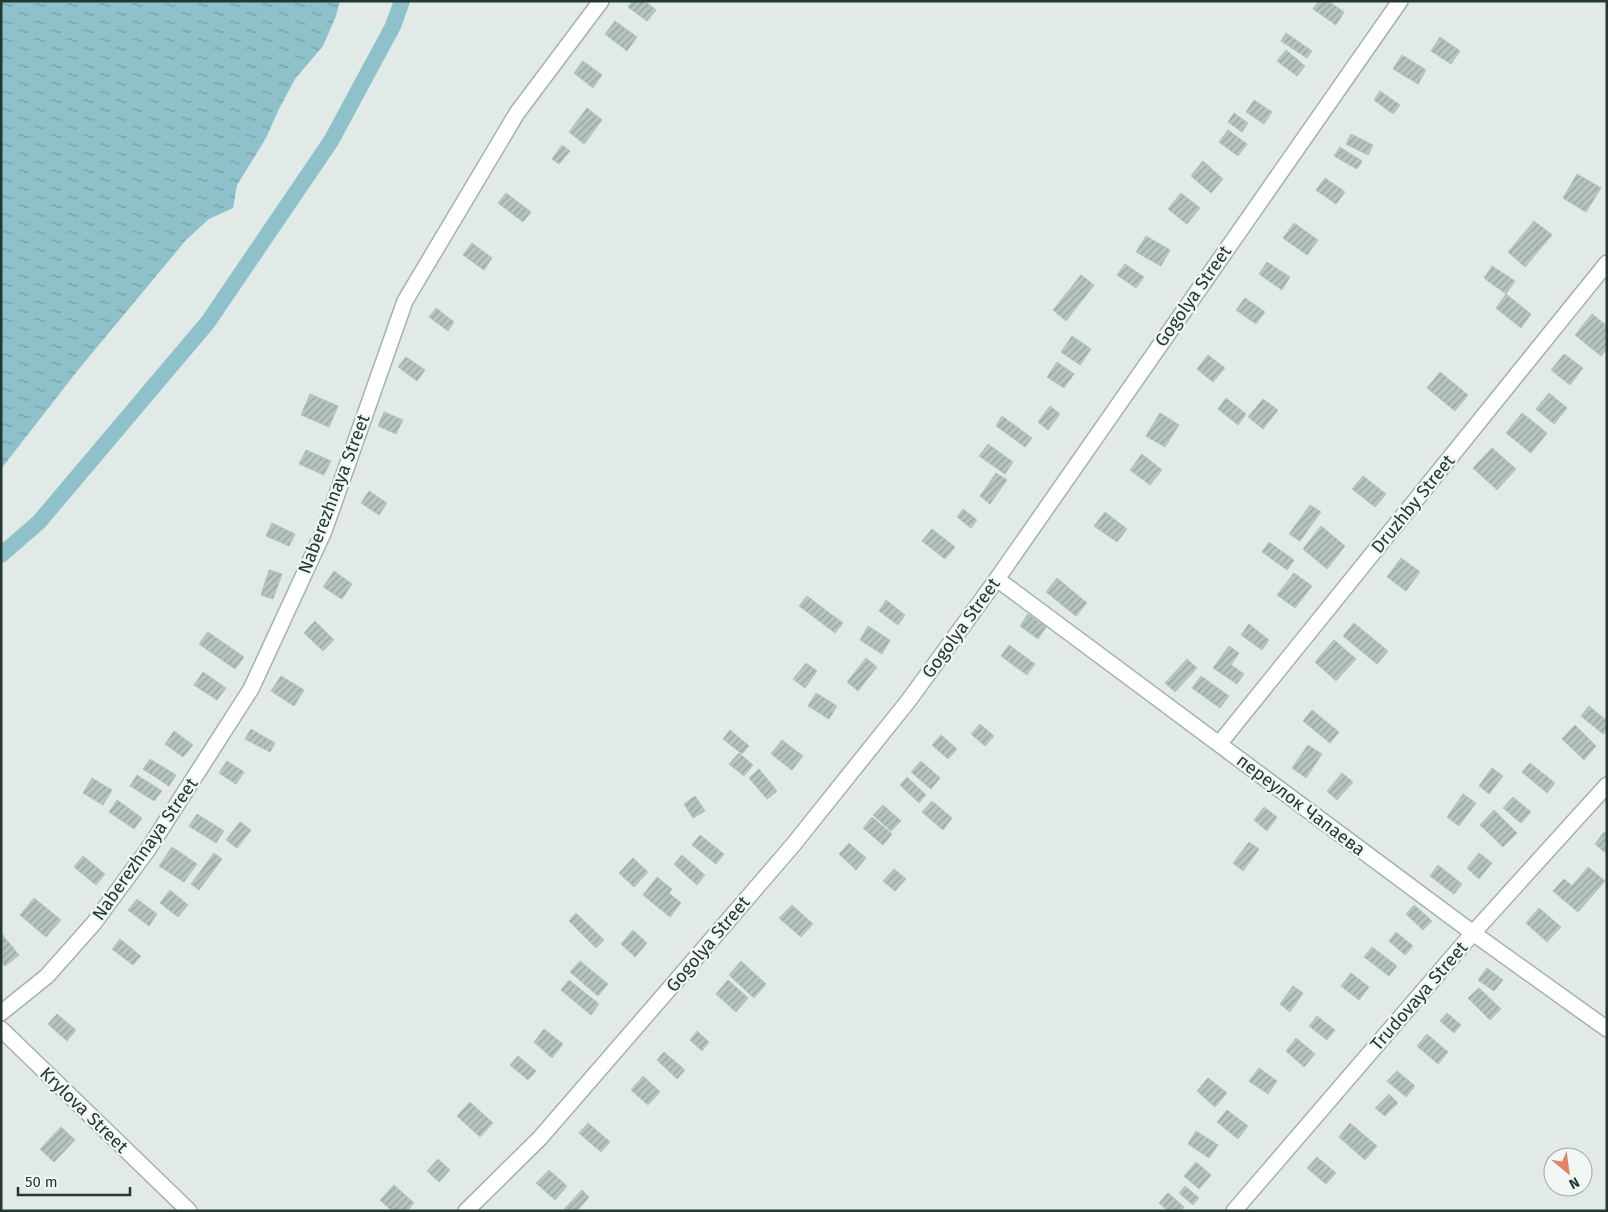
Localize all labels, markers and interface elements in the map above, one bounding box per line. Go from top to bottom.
street label: Gogolya Street [1150,241,1236,351]
street label: Naberezhnaya Street [293,411,375,577]
street label: Druzhby Street [1367,450,1460,558]
street label: Gogolya Street [917,573,1005,682]
street label: переулок Чапаева [1232,749,1370,861]
street label: Naberezhnaya Street [87,773,203,925]
street label: Gogolya Street [661,891,755,996]
street label: Trudovaya Street [1366,937,1473,1055]
street label: Krylova Street [35,1062,133,1158]
north arrow [1543,1147,1593,1197]
scale bar [18,1164,130,1196]
text: 50 m [25,1173,58,1191]
text: N [1566,1173,1582,1193]

